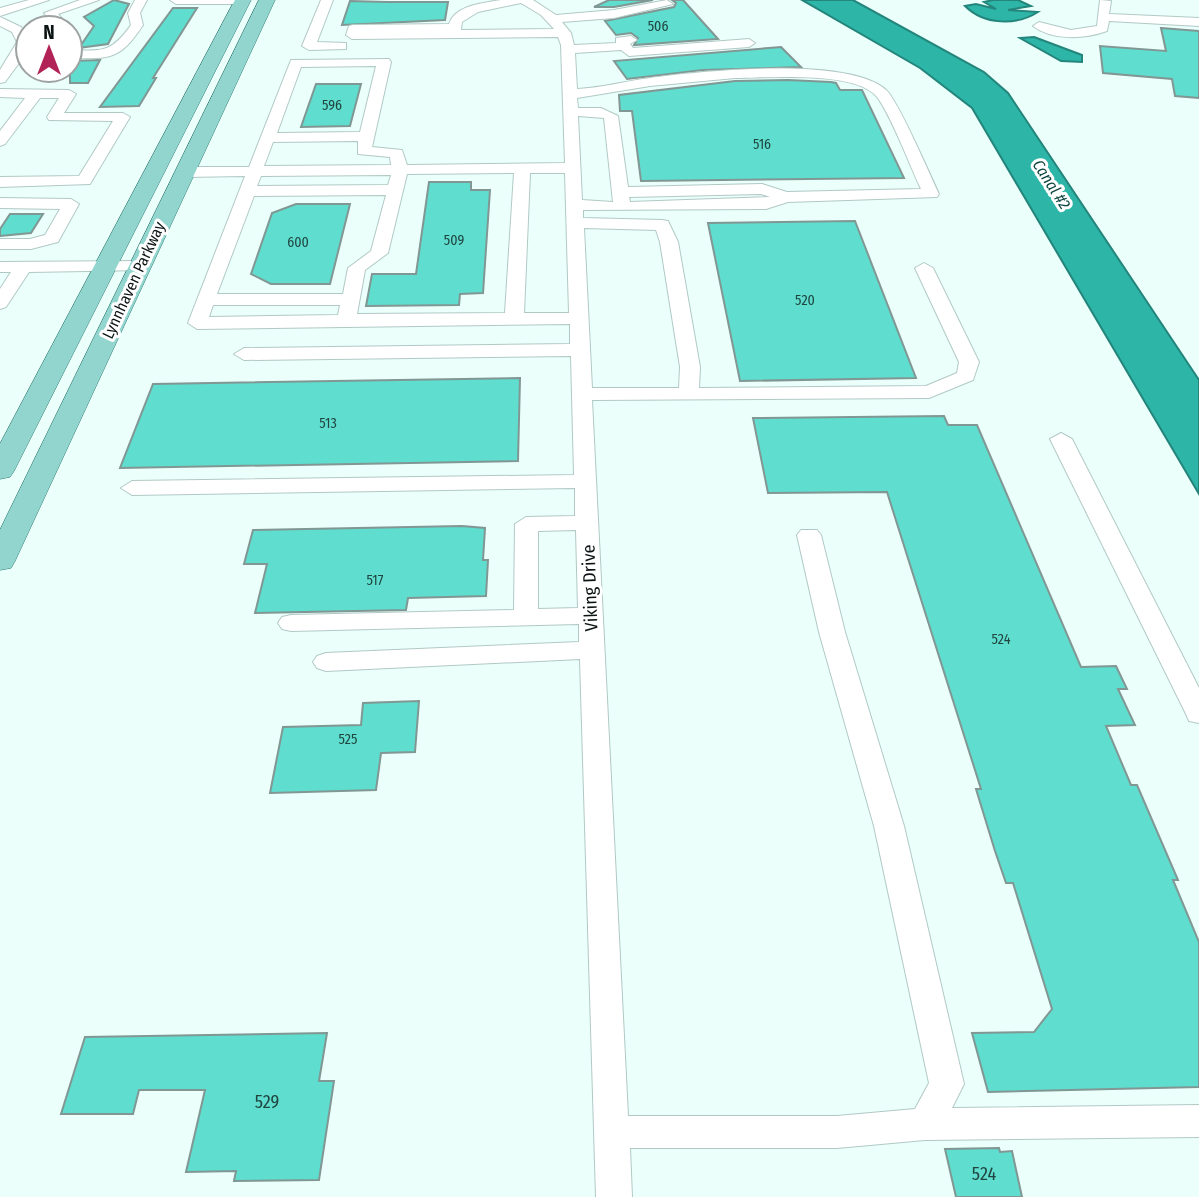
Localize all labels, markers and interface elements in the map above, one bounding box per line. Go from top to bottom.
north arrow [14,14,84,84]
house number: 506 [648,18,668,35]
text: N [43,21,55,44]
house number: 596 [322,97,342,114]
house number: 516 [753,136,771,153]
water label: Canal #2 [1029,156,1075,213]
street label: Lynnhaven Parkway [98,218,169,342]
house number: 509 [444,232,464,249]
house number: 600 [287,234,309,251]
house number: 520 [795,292,815,309]
house number: 513 [319,415,337,432]
street label: Viking Drive [577,544,603,632]
house number: 517 [367,572,384,589]
house number: 524 [992,631,1011,648]
house number: 525 [339,731,357,748]
house number: 529 [255,1091,279,1113]
house number: 524 [972,1163,996,1185]

